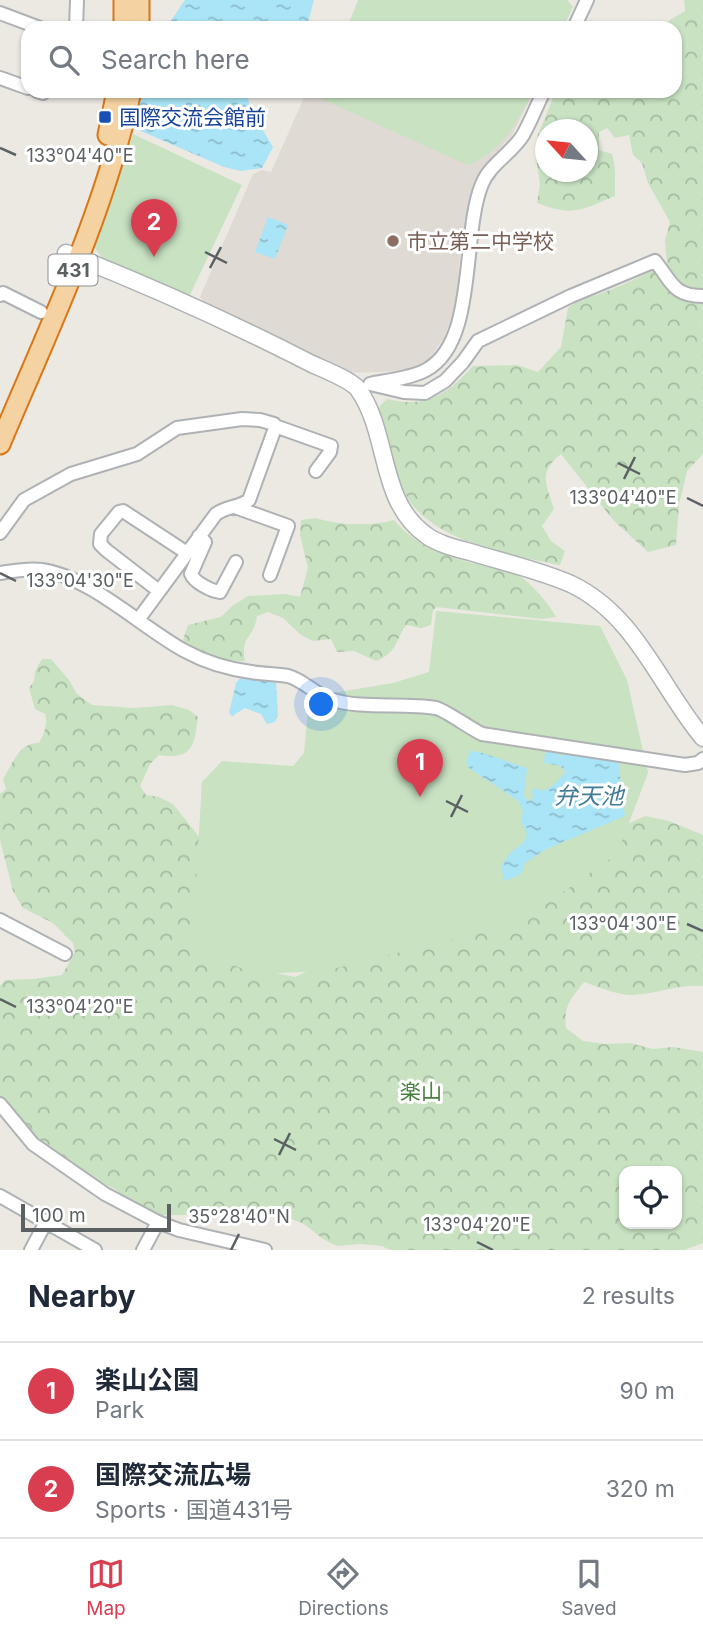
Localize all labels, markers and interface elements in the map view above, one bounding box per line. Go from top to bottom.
search box [21,21,682,98]
icon: search [45,41,83,79]
text: Search here [101,44,250,75]
place label: 国際交流会館前 [119,105,266,130]
marker: 国際交流会館前 [97,109,113,125]
north arrow [535,119,598,182]
text: 133°04'40"E [27,145,133,166]
pin: 2 [131,199,177,257]
place label: 市立第二中学校 [407,229,554,254]
marker: 市立第二中学校 [385,233,401,249]
road number: 431 [48,254,98,286]
text: 133°04'40"E [570,487,676,508]
text: 133°04'30"E [26,570,134,591]
your location [304,687,338,721]
pin: 1 [397,739,443,797]
water label: 弁天池 [555,782,626,810]
text: 133°04'30"E [569,913,677,934]
text: 133°04'20"E [26,996,134,1017]
park label: 楽山 [400,1079,442,1104]
map controls [619,1166,682,1229]
button: locate [619,1166,682,1229]
scale bar [21,1201,172,1233]
text: 100 m [32,1204,86,1227]
text: 35°28'40"N [188,1206,290,1227]
text: 133°04'20"E [423,1214,531,1235]
text: Nearby [28,1278,136,1314]
text: 2 results [582,1282,675,1310]
text: 楽山公園 [95,1364,199,1395]
text: 1 [46,1377,56,1405]
text: 90 m [620,1377,675,1405]
text: Park [95,1396,144,1424]
text: 国際交流広場 [95,1459,251,1490]
text: 2 [44,1475,58,1503]
text: 320 m [606,1475,675,1503]
text: Sports · 国道431号 [95,1496,293,1524]
tab: Map [86,1555,126,1620]
tab: Directions [298,1555,389,1620]
tab: Saved [561,1555,617,1620]

